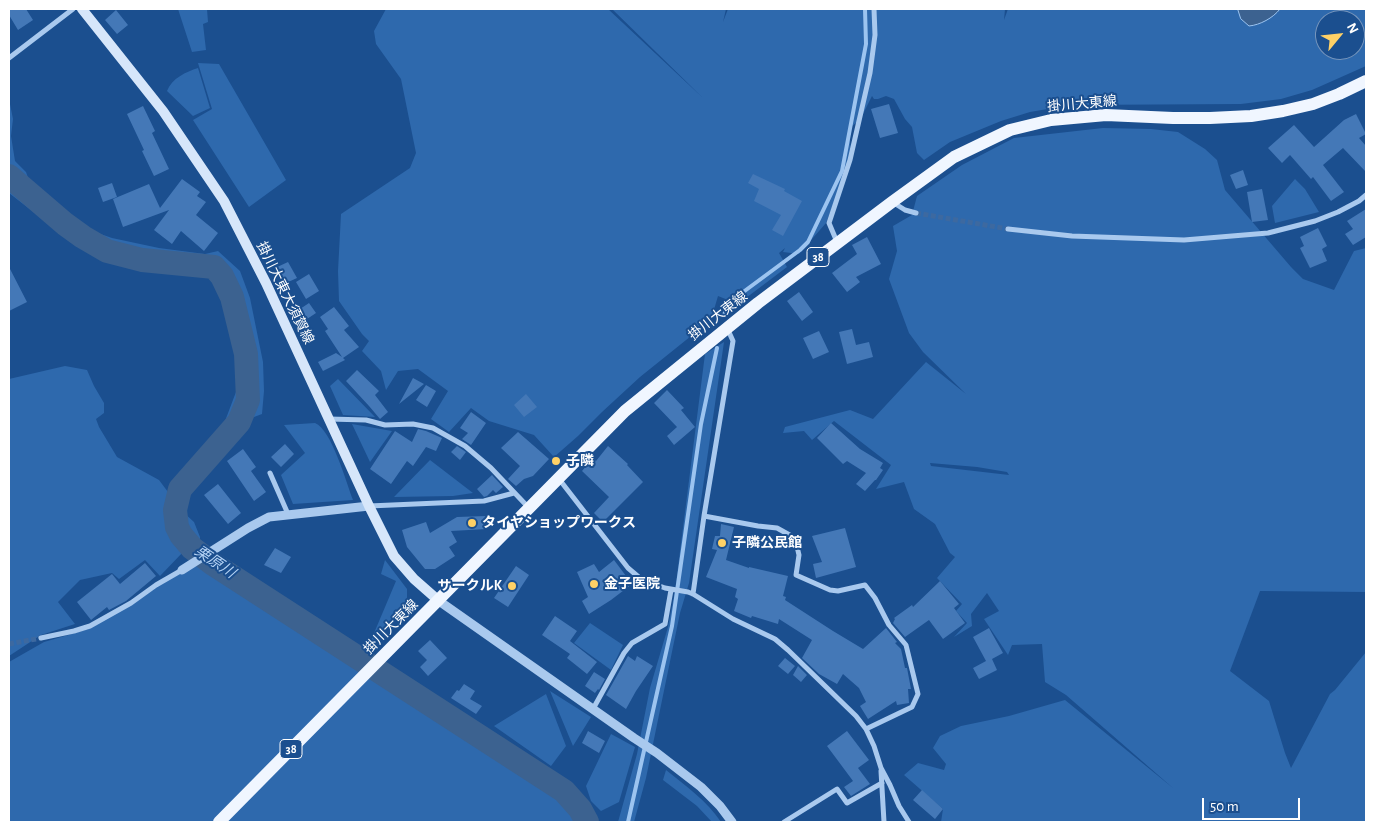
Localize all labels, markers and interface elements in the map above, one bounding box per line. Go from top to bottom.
north arrow [1315,10,1365,60]
text: N [1344,21,1361,36]
street label: 掛川大東線 [1046,93,1118,115]
street label: 掛川大東大須賀線 [253,239,317,347]
road number: 38 [807,248,829,266]
street label: 掛川大東線 [685,288,751,344]
place label: 子隣 [566,453,594,469]
marker: 子隣 [550,455,562,467]
place label: タイヤショップワークス [482,515,636,531]
marker: タイヤショップワークス [466,517,478,529]
place label: 子隣公民館 [732,535,802,551]
marker: 子隣公民館 [716,537,728,549]
water label: 栗原川 [191,542,239,582]
place label: 金子医院 [604,576,660,592]
place label: サークルK [438,578,502,594]
marker: 金子医院 [588,578,600,590]
marker: サークルK [506,580,518,592]
street label: 掛川大東線 [360,596,422,658]
road number: 38 [280,740,302,759]
scale bar [1205,788,1302,820]
text: 50 m [1210,799,1239,814]

